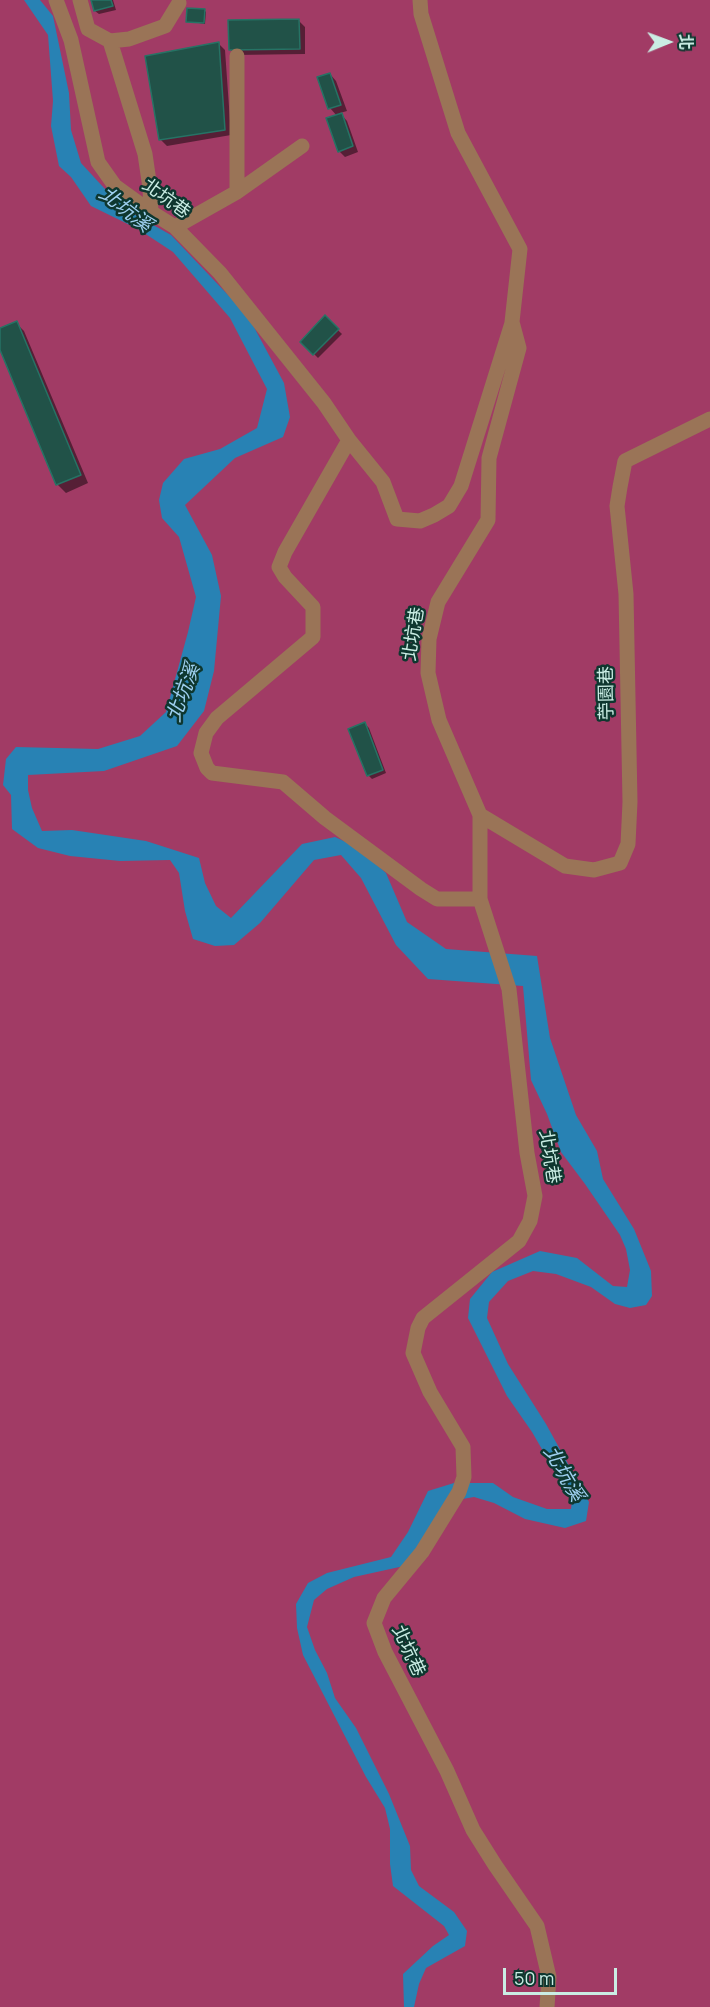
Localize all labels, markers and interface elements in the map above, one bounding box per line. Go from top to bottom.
north arrow [638,12,698,72]
text: 北 [675,33,697,50]
street label: 北坑巷 [138,174,194,224]
water label: 北坑溪 [94,182,156,238]
street label: 北坑巷 [399,606,429,662]
water label: 北坑溪 [162,661,206,725]
street label: 苧園巷 [596,666,618,720]
street label: 北坑巷 [534,1129,564,1185]
water label: 北坑溪 [538,1442,588,1506]
street label: 北坑巷 [387,1622,429,1680]
scale bar [506,1956,620,1994]
text: 50 m [514,1966,554,1990]

